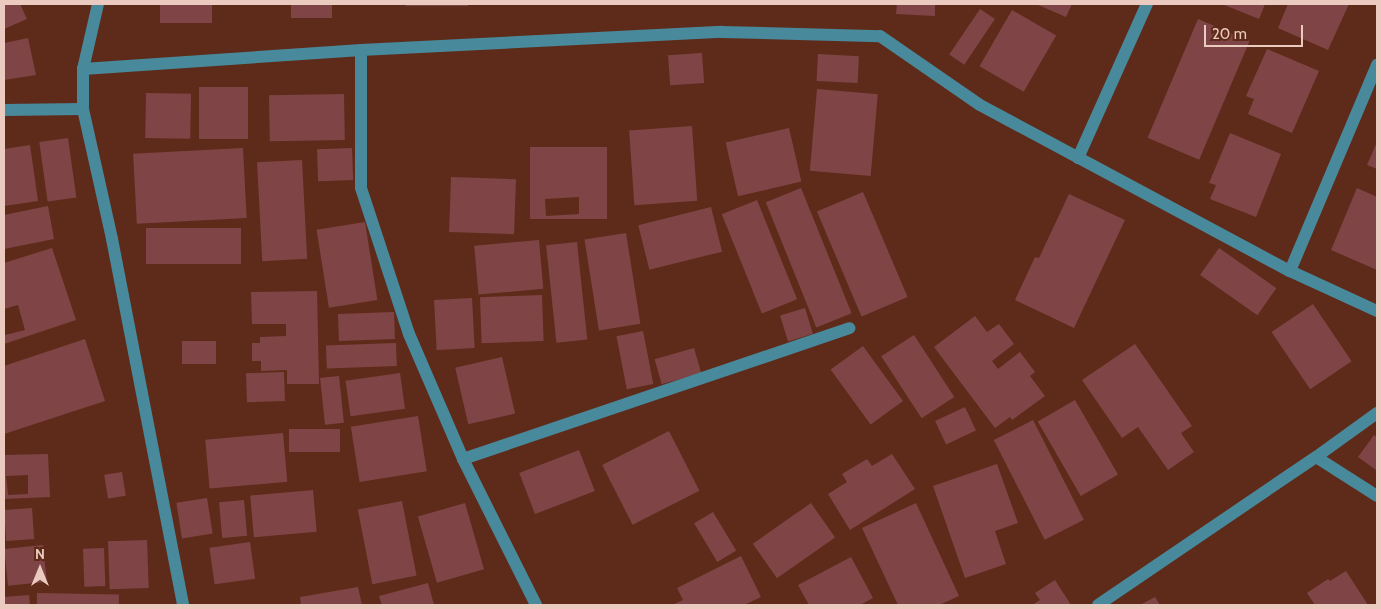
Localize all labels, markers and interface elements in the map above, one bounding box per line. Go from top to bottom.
scale bar [1206,15,1305,47]
text: 20 m [1212,25,1247,43]
north arrow [15,544,65,594]
text: N [35,545,45,563]

